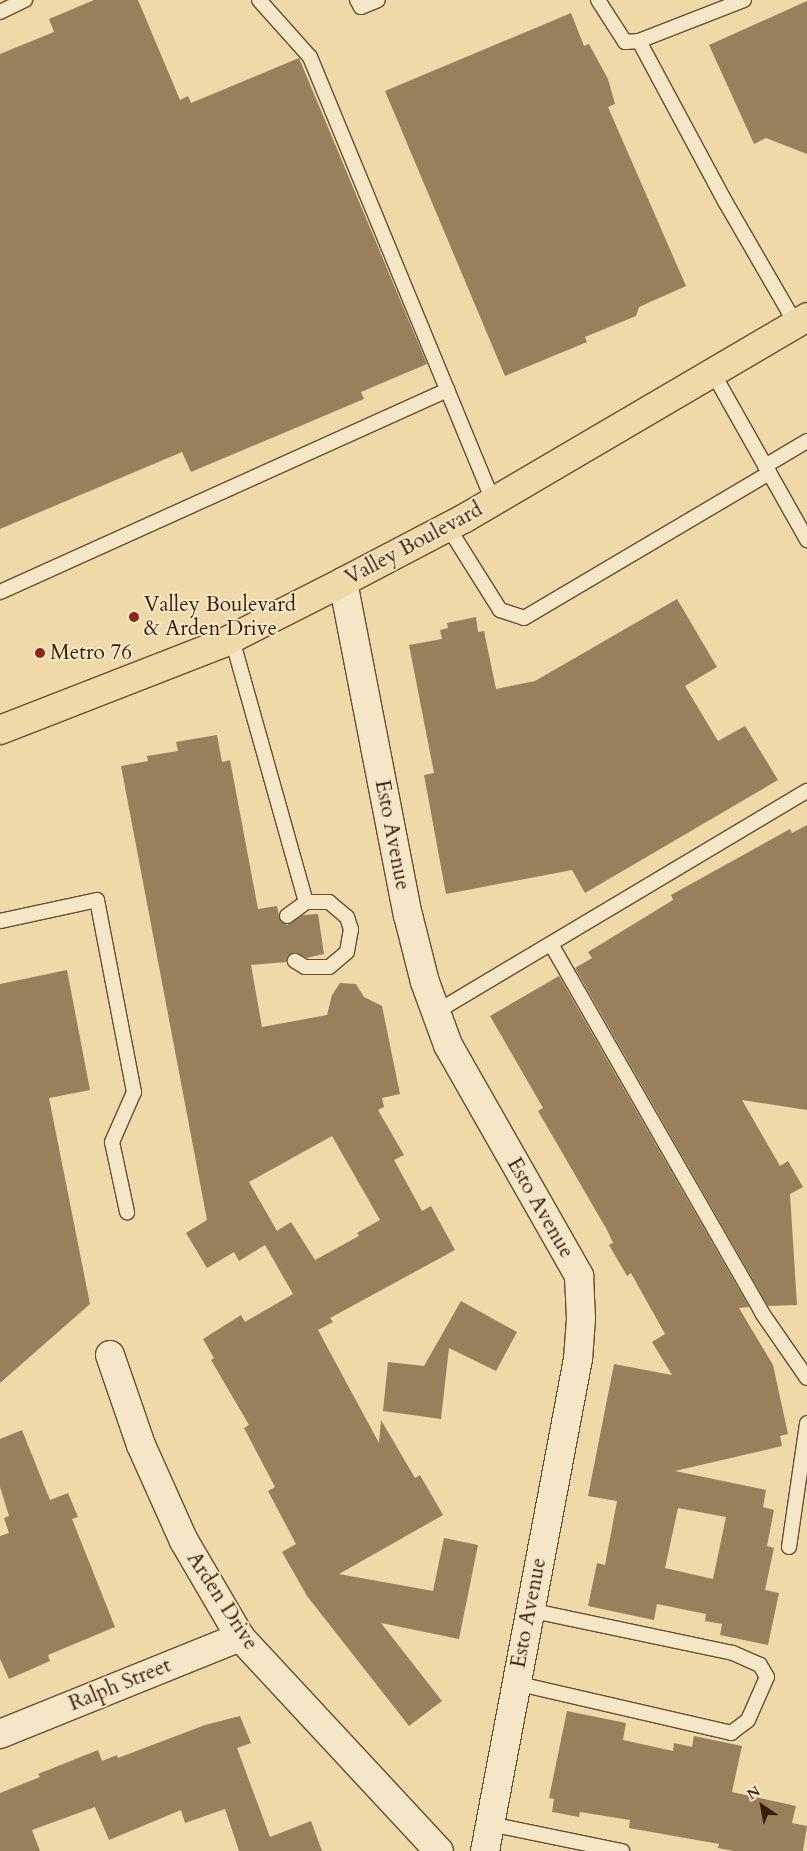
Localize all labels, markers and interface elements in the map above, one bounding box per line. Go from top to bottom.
street label: Valley Boulevard [341,497,487,591]
place label: Valley Boulevard & Arden Drive [144,592,296,642]
marker: Valley Boulevard & Arden Drive [128,611,140,623]
place label: Metro 76 [50,640,132,666]
marker: Metro 76 [34,647,46,659]
street label: Esto Avenue [369,778,415,892]
street label: Esto Avenue [501,1153,579,1263]
street label: Arden Drive [181,1547,263,1655]
street label: Esto Avenue [506,1556,552,1670]
street label: Ralph Street [65,1653,175,1717]
north arrow [737,1781,787,1831]
text: N [743,1782,764,1804]

